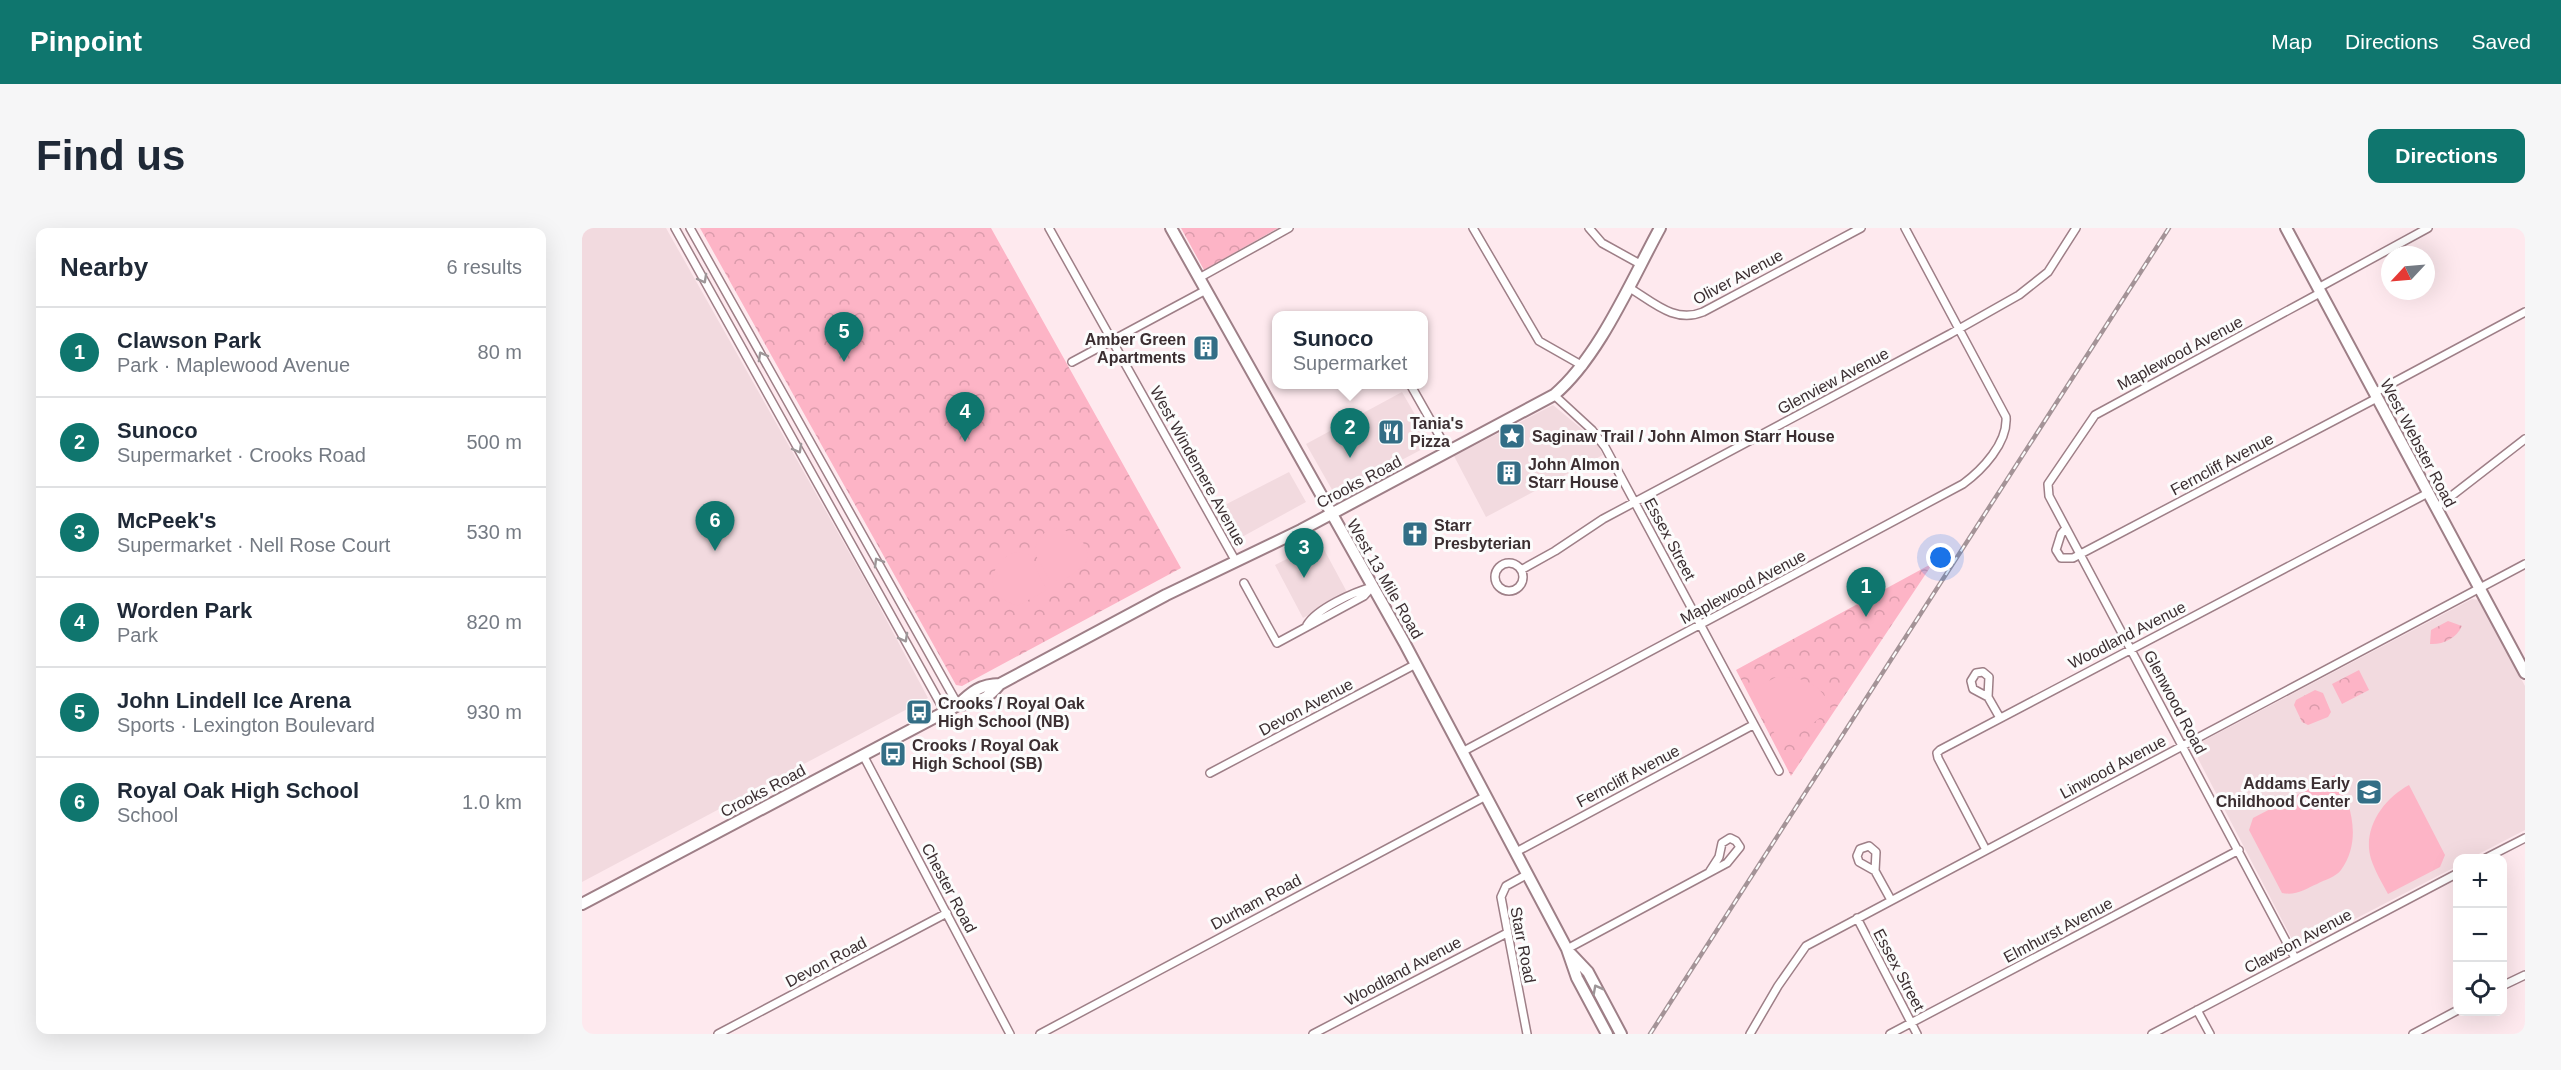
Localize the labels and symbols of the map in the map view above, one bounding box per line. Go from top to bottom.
street label: Oliver Avenue [1690,246,1786,308]
north arrow [2381,246,2435,300]
one-way arrow [696,273,708,283]
pin: 5 [824,312,864,362]
street label: Maplewood Avenue [2114,313,2246,393]
place label: Amber Green Apartments [1085,331,1186,366]
building icon: Amber Green Apartments [1191,333,1221,363]
street label: Glenview Avenue [1775,344,1892,417]
one-way arrow [758,352,769,362]
street label: West Webster Road [2377,376,2459,510]
street label: West Windemere Avenue [1147,383,1249,549]
pin: 4 [946,392,985,442]
pin: 2 [1330,408,1370,458]
place label: Tania's Pizza [1410,415,1463,450]
restaurant icon: Tania's Pizza [1376,417,1406,447]
place icon: Saginaw Trail / John Almon Starr House [1497,421,1527,451]
place label: Saginaw Trail / John Almon Starr House [1532,428,1835,445]
street label: Ferncliff Avenue [2168,430,2276,498]
one-way arrow [791,443,802,454]
street label: Crooks Road [1314,453,1404,511]
place label: John Almon Starr House [1528,456,1620,491]
building icon: John Almon Starr House [1494,458,1524,488]
street label: Essex Street [1641,495,1699,584]
pin: 6 [696,502,734,551]
street label: West 13 Mile Road [1344,516,1426,642]
place label: Starr Presbyterian [1434,517,1531,552]
church icon: Starr Presbyterian [1400,519,1430,549]
pin: 3 [1284,528,1324,578]
your location [1926,543,1955,572]
street label: Maplewood Avenue [1677,547,1809,627]
one-way arrow [873,558,885,569]
pin: 1 [1846,568,1886,617]
street label: Woodland Avenue [2066,598,2189,672]
one-way arrow [897,632,908,642]
street label: Glenwood Road [2141,647,2209,757]
street label: Devon Avenue [1256,675,1356,739]
place label: Crooks / Royal Oak High School (NB) [938,695,1085,730]
bus stop icon: Crooks / Royal Oak High School (NB) [904,697,934,727]
street label: Linwood Avenue [2057,732,2169,802]
place label: Crooks / Royal Oak High School (SB) [912,737,1059,772]
bus stop icon: Crooks / Royal Oak High School (SB) [878,739,908,769]
street label: Ferncliff Avenue [1574,742,1682,810]
street label: Crooks Road [718,762,808,820]
place label: Addams Early Childhood Center [2216,775,2350,810]
school or university icon: Addams Early Childhood Center [2354,777,2384,807]
street label: Chester Road [918,840,980,936]
street label: Durham Road [1208,871,1304,933]
street label: Elmhurst Avenue [2001,894,2115,966]
street label: Starr Road [1507,905,1539,985]
street label: Clawson Avenue [2242,906,2355,976]
street label: Essex Street [1870,926,1928,1015]
street label: Woodland Avenue [1342,933,1464,1009]
street label: Devon Road [783,934,869,990]
one-way arrow [1593,985,1604,996]

